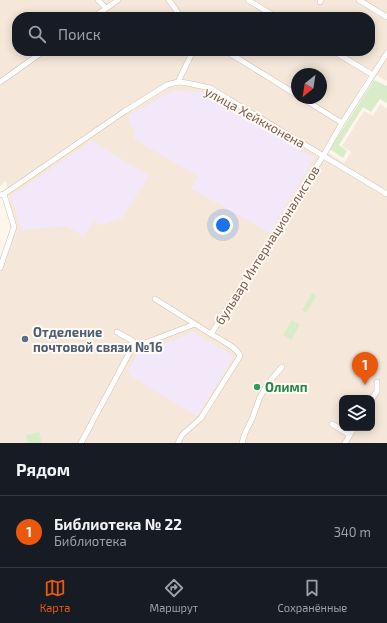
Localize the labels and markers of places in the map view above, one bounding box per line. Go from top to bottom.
place label: Отделение почтовой связи №16 [33,324,163,355]
marker: Отделение почтовой связи №16 [20,334,30,344]
pin: 1 [352,352,378,385]
place label: Олимп [265,379,307,395]
marker: Олимп [252,382,262,392]

